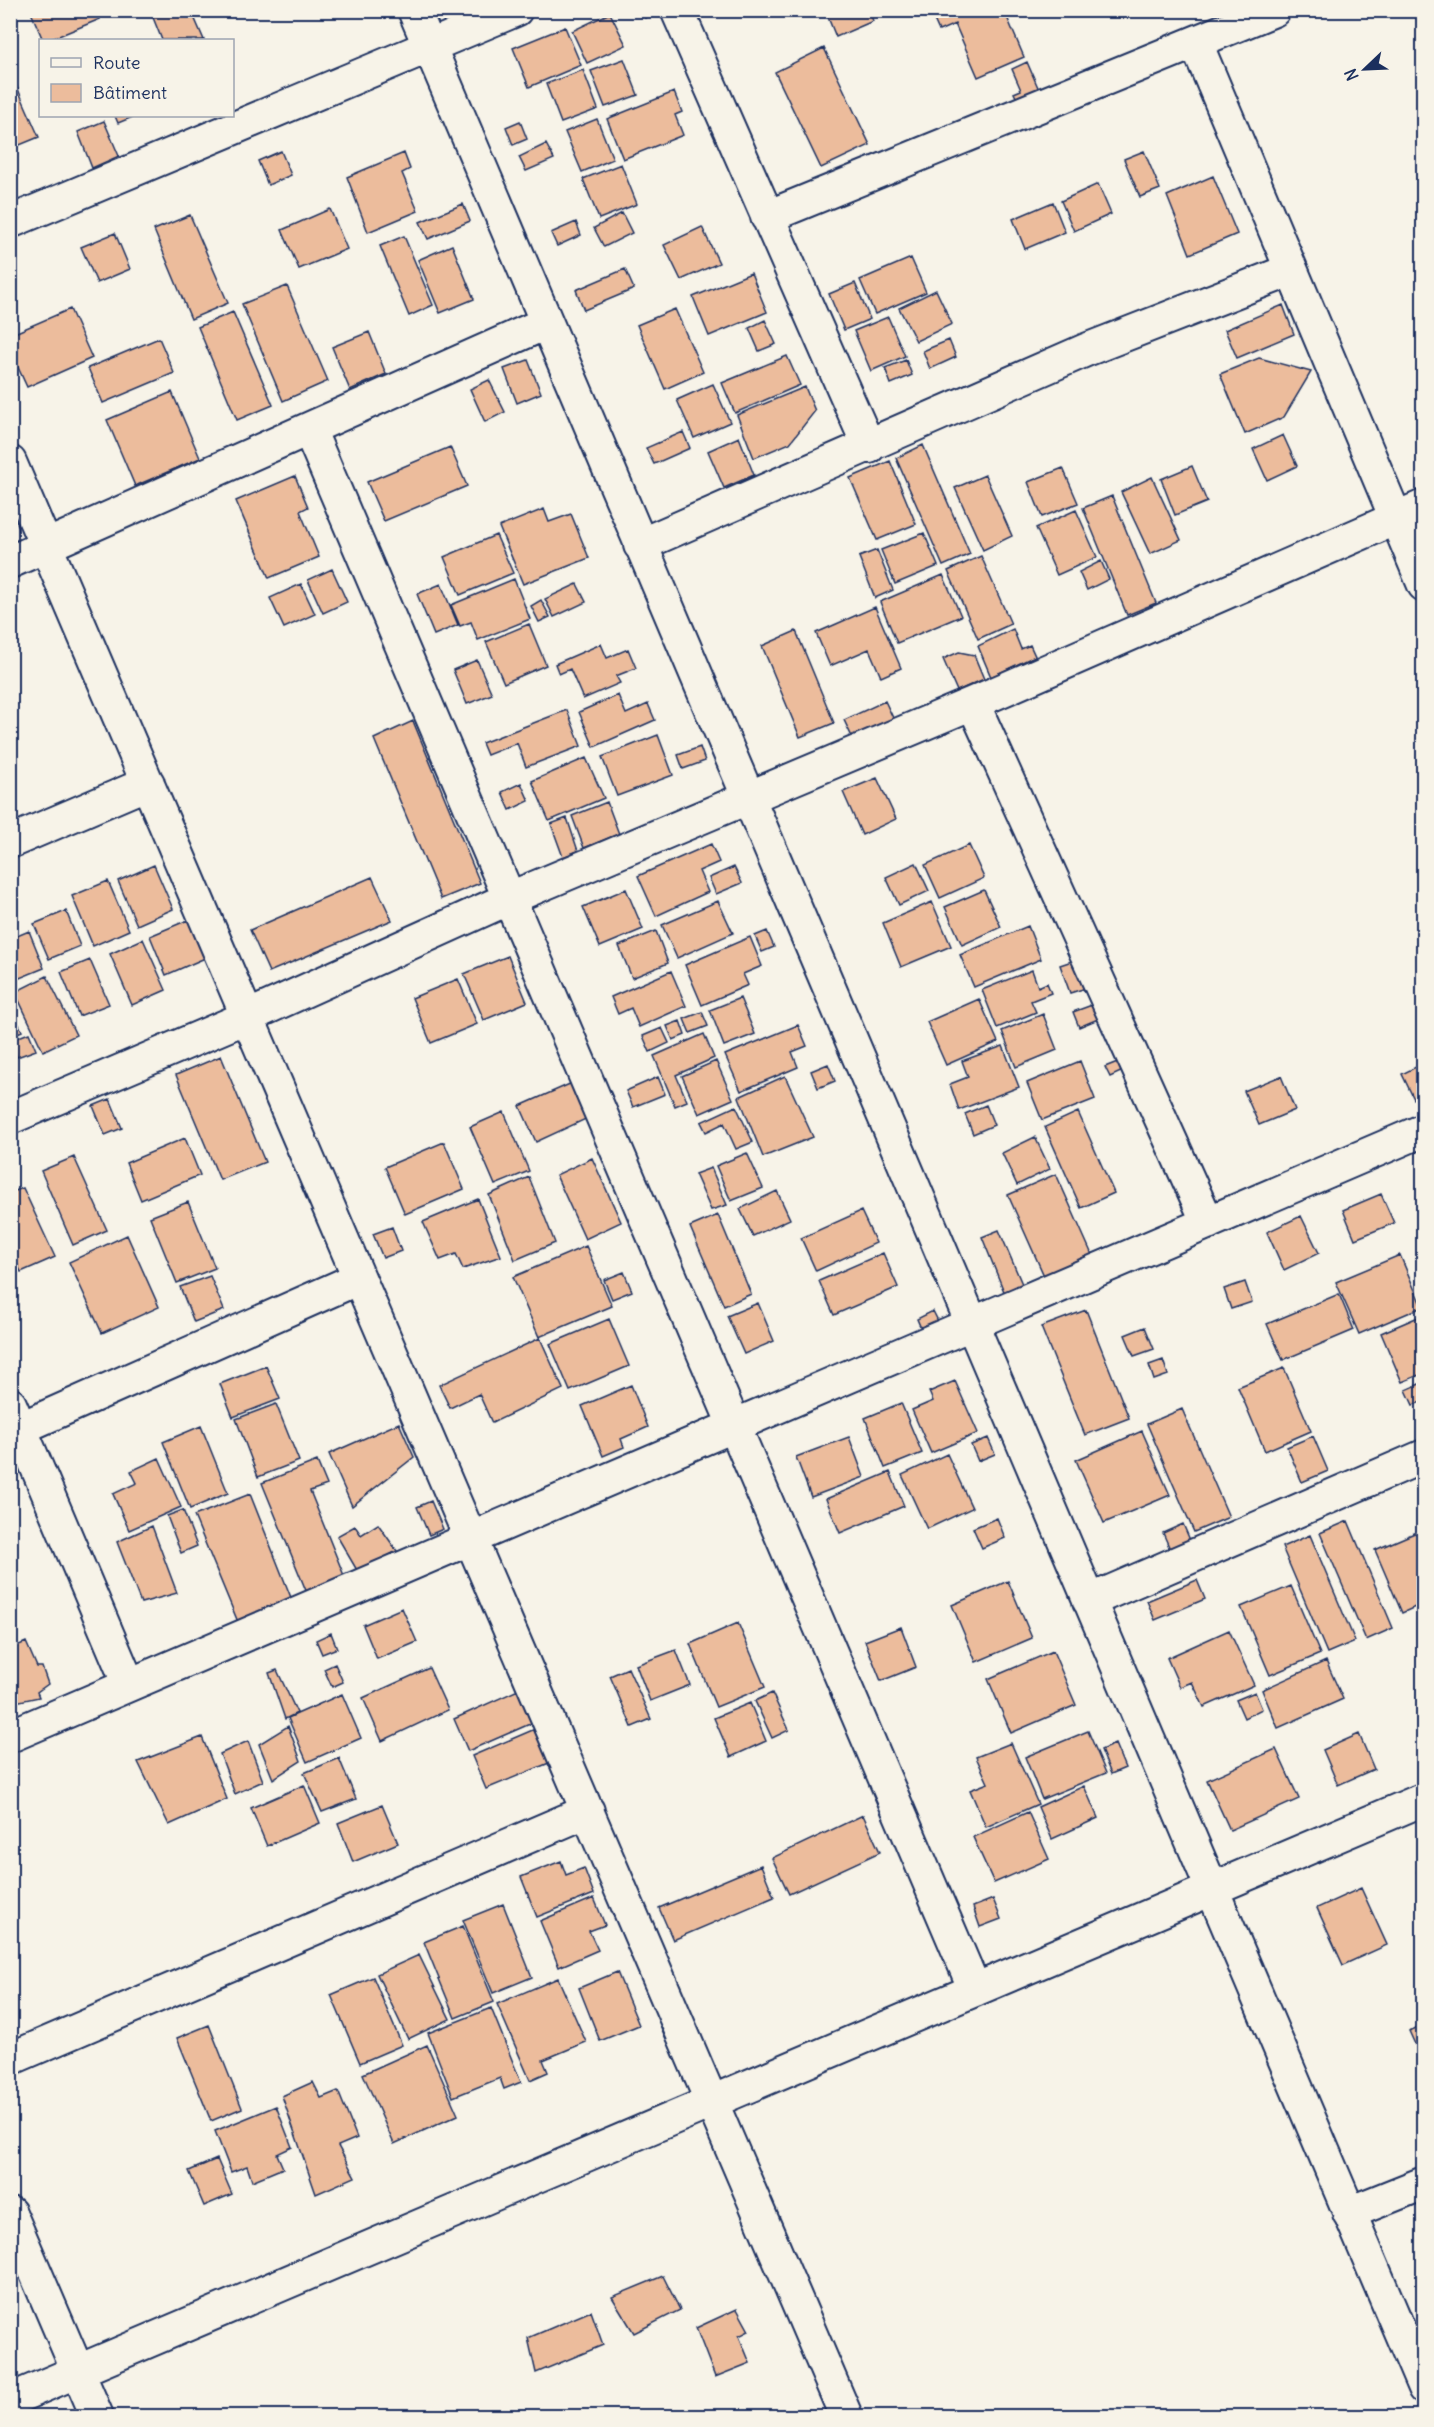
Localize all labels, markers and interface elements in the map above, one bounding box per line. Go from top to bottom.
legend [39,39,234,117]
north arrow [1335,39,1395,99]
text: Route [93,51,141,74]
text: N [1340,66,1363,84]
text: Bâtiment [93,81,167,104]

